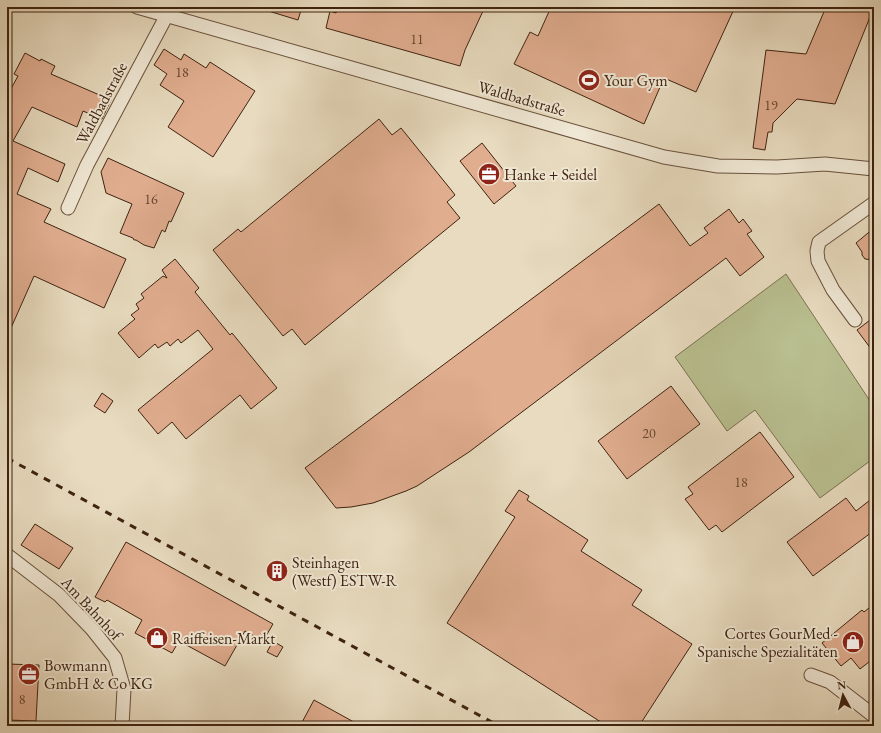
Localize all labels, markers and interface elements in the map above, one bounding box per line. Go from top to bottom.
house number: 11 [410,30,424,48]
street label: Waldbadstraße [71,59,132,148]
house number: 18 [175,63,189,81]
sports icon: Your Gym [576,67,602,93]
place label: Your Gym [604,70,668,91]
street label: Waldbadstraße [476,76,568,121]
house number: 19 [764,96,778,114]
office icon: Hanke + Seidel [476,161,502,187]
place label: Hanke + Seidel [504,164,597,185]
house number: 16 [144,190,158,208]
house number: 20 [642,424,656,442]
house number: 18 [734,473,748,491]
place label: Steinhagen (Westf) ESTW-R [292,552,398,591]
building icon: Steinhagen (Westf) ESTW-R [264,558,290,584]
street label: Am Bahnhof [56,571,128,646]
place label: Cortes GourMed - Spanische Spezialitäten [697,623,839,662]
shop icon: Raiffeisen-Markt [144,625,170,651]
place label: Raiffeisen-Markt [172,628,275,649]
shop icon: Cortes GourMed - Spanische Spezialitäten [840,629,866,655]
place label: Bowmann GmbH & Co KG [44,655,153,694]
office icon: Bowmann GmbH & Co KG [16,661,42,687]
north arrow [823,675,863,715]
text: N [837,678,847,693]
house number: 8 [19,690,26,708]

